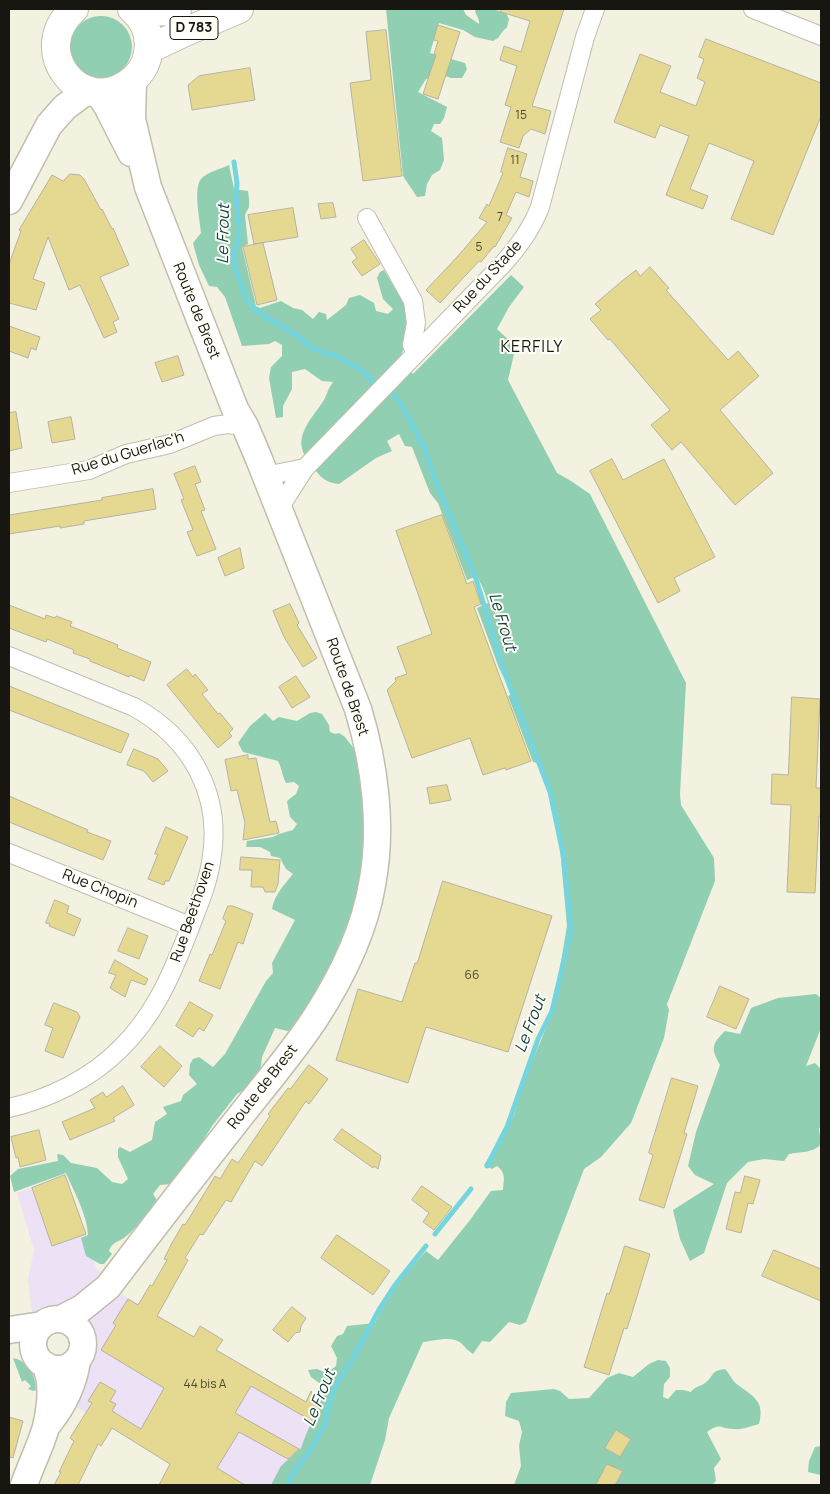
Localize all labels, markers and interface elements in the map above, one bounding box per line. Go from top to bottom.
road number: D 783 [170,16,218,40]
house number: 15 [515,109,527,123]
house number: 11 [510,154,520,168]
water label: Le Frout [214,204,234,264]
house number: 7 [497,211,503,225]
street label: Rue du Stade [450,237,526,317]
house number: 5 [476,241,482,255]
street label: Route de Brest [168,260,224,362]
district label: KERFILY [500,338,564,358]
street label: Rue du Guerlac'h [70,428,186,480]
water label: Le Frout [484,591,520,653]
street label: Route de Brest [322,636,372,738]
street label: Rue Beethoven [167,859,219,965]
street label: Rue Chopin [60,866,140,912]
house number: 66 [465,969,479,983]
water label: Le Frout [511,993,551,1055]
street label: Route de Brest [224,1041,302,1133]
water label: Le Frout [300,1367,340,1429]
house number: 44 bis A [184,1378,226,1392]

